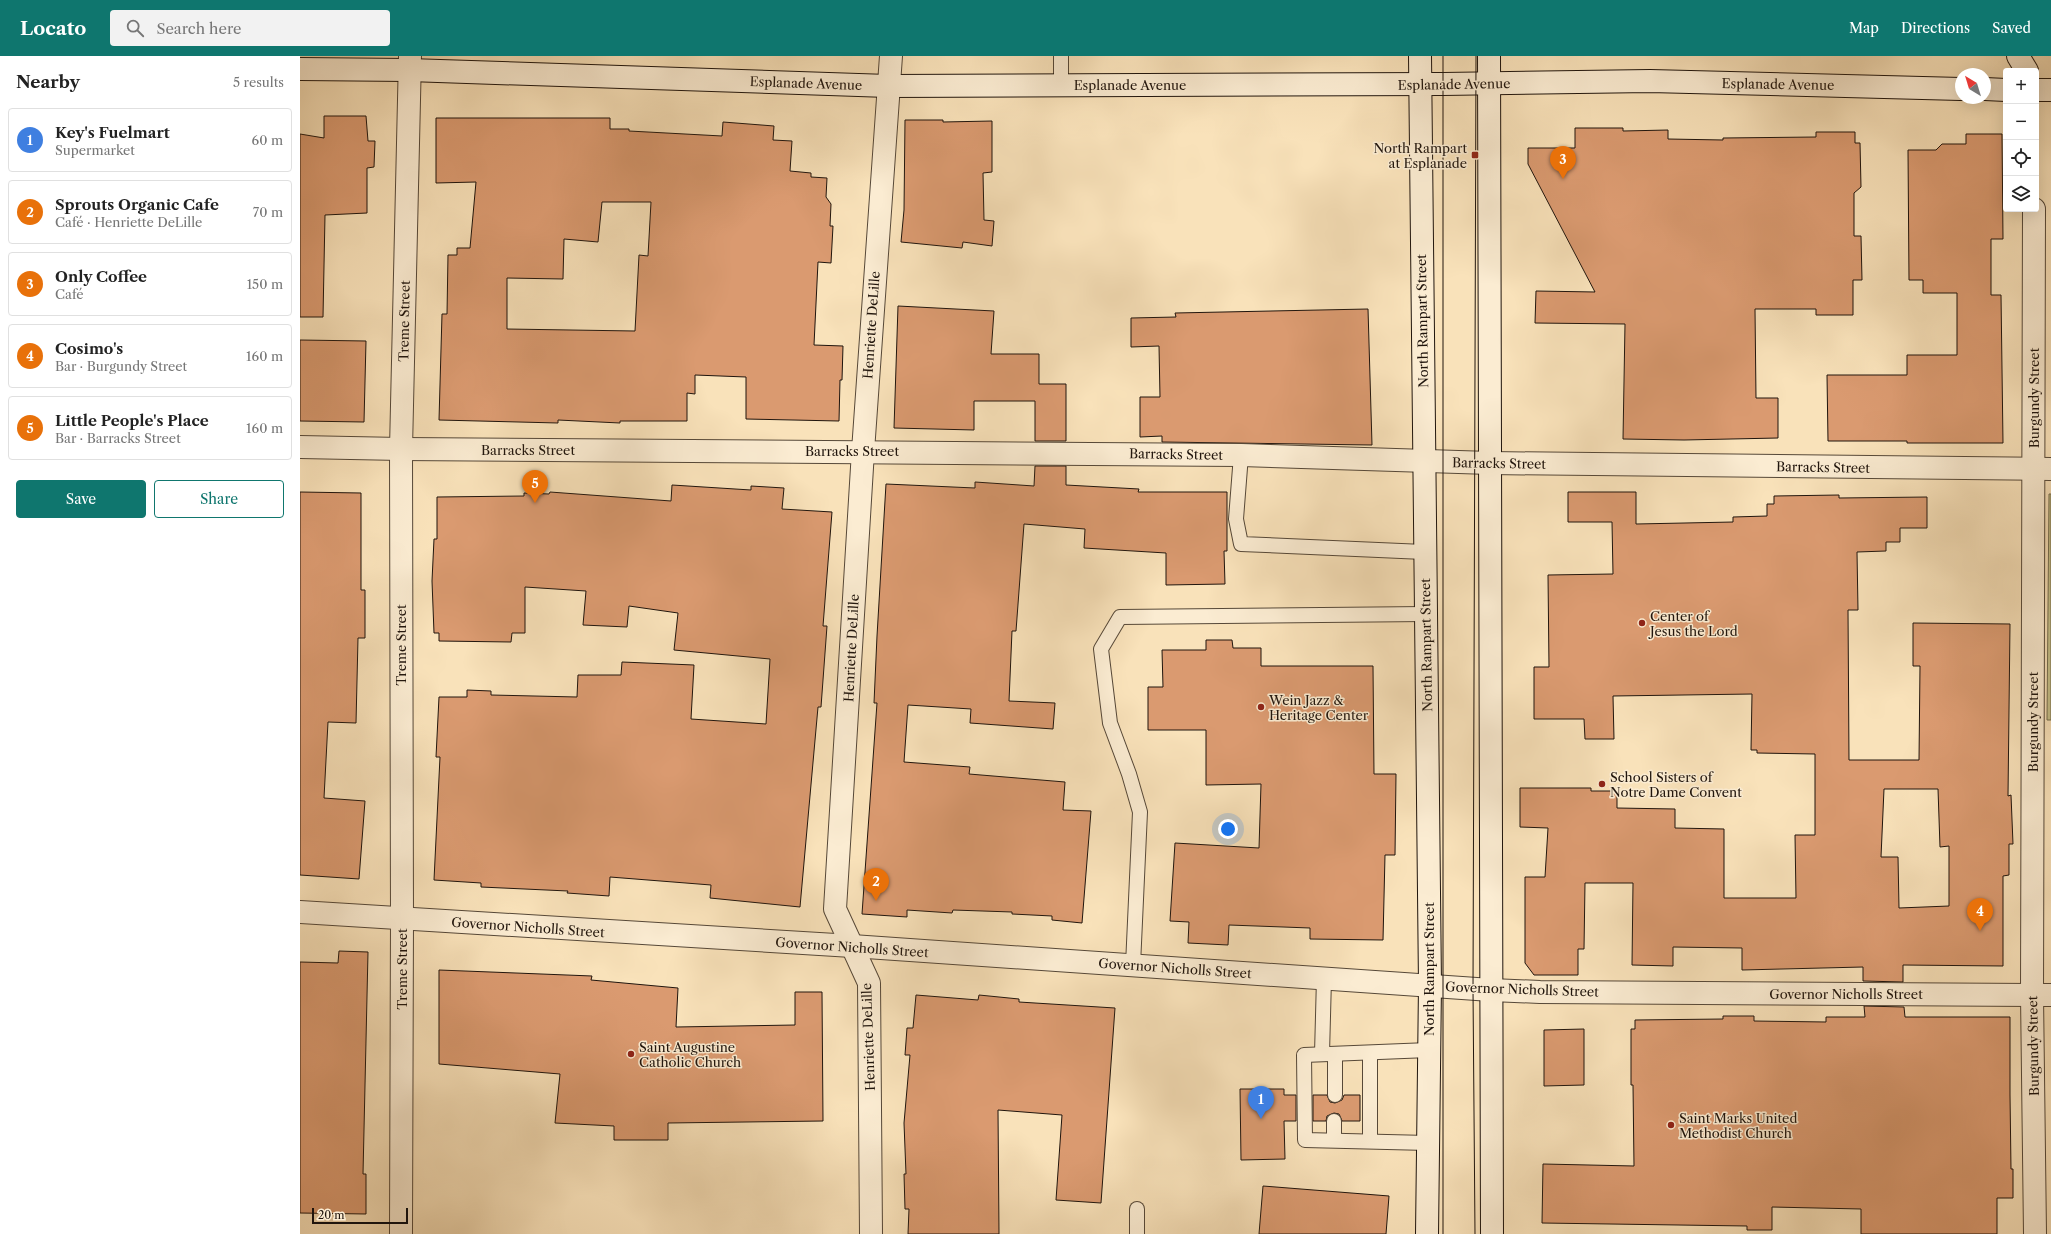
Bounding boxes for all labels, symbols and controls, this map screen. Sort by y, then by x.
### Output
search box [110,10,390,46]
text: Locato [20,17,86,40]
icon: search [124,17,146,39]
text: Search here [156,19,241,38]
text: Map [1849,19,1879,37]
text: Directions [1901,19,1970,37]
text: Saved [1992,19,2031,37]
north arrow [1955,68,1991,104]
map controls [2003,68,2039,212]
button: + [2003,68,2039,104]
text: Nearby [16,72,80,92]
street label: Esplanade Avenue [749,73,863,93]
text: 5 results [233,74,284,90]
street label: Esplanade Avenue [1398,75,1510,93]
street label: Esplanade Avenue [1722,75,1834,93]
street label: Esplanade Avenue [1074,77,1186,93]
button: − [2003,104,2039,140]
text: Key's Fuelmart [55,123,170,142]
text: 1 [27,132,33,148]
text: 60 m [252,132,283,148]
place label: North Rampart at Esplanade [1374,140,1467,171]
button: locate [2003,140,2039,176]
text: Supermarket [55,142,135,158]
pin: 3 [1550,146,1576,179]
marker: North Rampart at Esplanade [1470,150,1480,160]
button: layers [2003,176,2039,212]
text: Sprouts Organic Cafe [55,195,219,214]
text: 2 [26,204,34,220]
text: 70 m [253,204,283,220]
text: Café · Henriette DeLille [55,214,202,230]
street label: North Rampart Street [1413,254,1431,388]
text: Only Coffee [55,267,147,286]
street label: Henriette DeLille [859,271,883,379]
text: 3 [26,276,34,292]
text: 150 m [247,276,283,292]
street label: Treme Street [395,280,413,362]
text: Café [55,286,84,302]
text: Cosimo's [55,339,123,358]
street label: Burgundy Street [2026,347,2042,448]
text: 4 [26,348,34,364]
text: 160 m [246,348,283,364]
text: Bar · Burgundy Street [55,358,187,374]
text: Little People's Place [55,411,209,430]
text: 5 [26,420,34,436]
text: 160 m [246,420,283,436]
text: Bar · Barracks Street [55,430,181,446]
street label: Barracks Street [481,442,575,458]
street label: Barracks Street [805,443,899,459]
street label: Barracks Street [1129,445,1224,463]
street label: Barracks Street [1452,454,1547,472]
street label: Barracks Street [1776,458,1871,476]
pin: 5 [522,470,548,503]
button: Save [16,480,146,518]
button: Share [154,480,284,518]
street label: North Rampart Street [1417,578,1435,712]
street label: Henriette DeLille [840,594,862,702]
street label: Treme Street [393,604,409,686]
place label: Center of Jesus the Lord [1648,608,1738,639]
marker: Center of Jesus the Lord [1637,618,1647,628]
street label: Burgundy Street [2025,671,2041,772]
place label: Wein Jazz & Heritage Center [1268,692,1369,723]
marker: Wein Jazz & Heritage Center [1256,702,1266,712]
place label: School Sisters of Notre Dame Convent [1610,769,1742,800]
marker: School Sisters of Notre Dame Convent [1597,779,1607,789]
your location [1218,819,1238,839]
pin: 2 [863,868,889,901]
pin: 4 [1967,898,1993,931]
street label: North Rampart Street [1421,902,1437,1036]
street label: Governor Nicholls Street [451,914,606,940]
street label: Treme Street [394,928,410,1010]
street label: Governor Nicholls Street [775,934,930,960]
street label: Governor Nicholls Street [1098,955,1253,981]
street label: Governor Nicholls Street [1445,978,1599,1000]
street label: Henriette DeLille [858,983,878,1091]
street label: Governor Nicholls Street [1769,986,1923,1002]
street label: Burgundy Street [2024,995,2042,1096]
place label: Saint Augustine Catholic Church [639,1039,741,1070]
marker: Saint Augustine Catholic Church [626,1049,636,1059]
pin: 1 [1248,1086,1274,1119]
place label: Saint Marks United Methodist Church [1679,1110,1797,1141]
marker: Saint Marks United Methodist Church [1666,1120,1676,1130]
scale bar [312,1206,408,1225]
text: 20 m [318,1208,344,1222]

